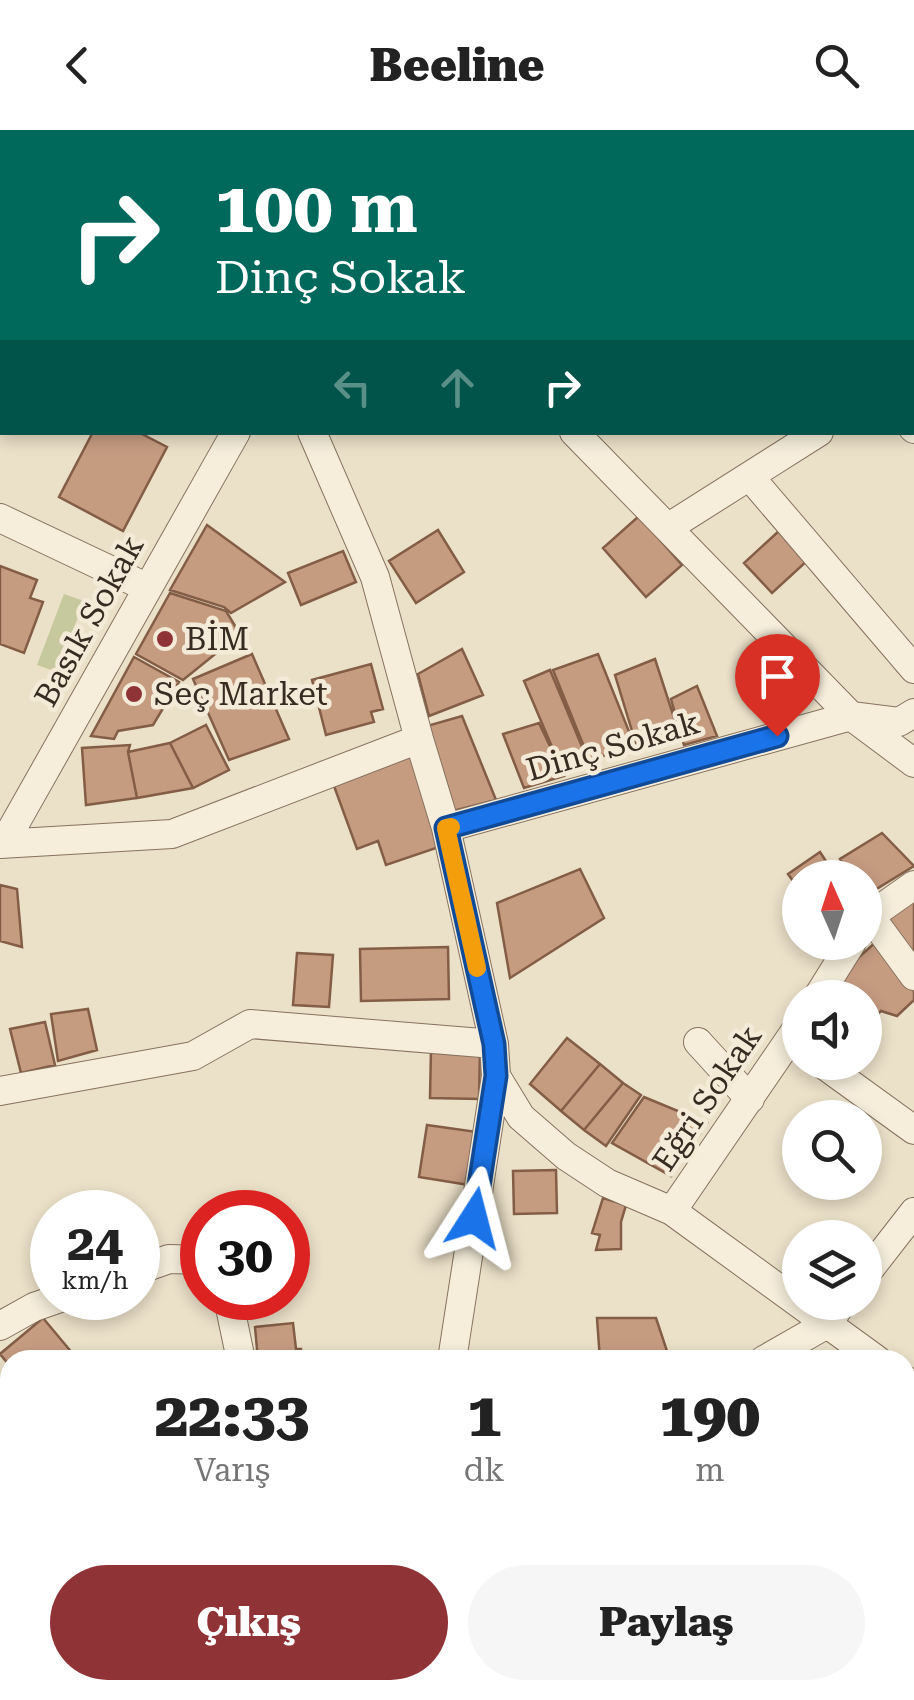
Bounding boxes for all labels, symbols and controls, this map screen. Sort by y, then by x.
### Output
icon: back [50,38,105,93]
icon: search [809,38,864,93]
text: Beeline [369,39,545,92]
text: 100 m [215,167,418,249]
icon: right [50,170,180,300]
text: Dinç Sokak [215,251,466,304]
icon: left [325,360,380,415]
icon: ahead [430,360,485,415]
icon: right [535,360,590,415]
street label: Basık Sokak [27,529,151,713]
place label: BİM [185,620,249,658]
marker: BİM [154,628,176,650]
pin [735,634,820,737]
icon: arrive [750,649,805,704]
place label: Seç Market [154,675,328,713]
marker: Seç Market [123,683,145,705]
street label: Dinç Sokak [522,703,704,789]
north arrow [782,860,882,960]
map controls [782,860,882,1320]
button: sound [782,980,882,1080]
street label: Eğri Sokak [645,1018,769,1178]
button: search [782,1100,882,1200]
position arrow [422,1166,526,1270]
speed limit sign: 30 [180,1190,310,1320]
text: 24 [67,1214,123,1272]
button: layers [782,1220,882,1320]
text: km/h [62,1266,128,1295]
text: 22:33 [155,1380,309,1451]
text: 1 [467,1380,501,1451]
text: 190 [659,1380,760,1451]
text: Varış [194,1451,270,1489]
text: dk [464,1451,505,1489]
text: m [695,1451,724,1489]
button: Çıkış [50,1565,448,1680]
button: Paylaş [468,1565,865,1680]

